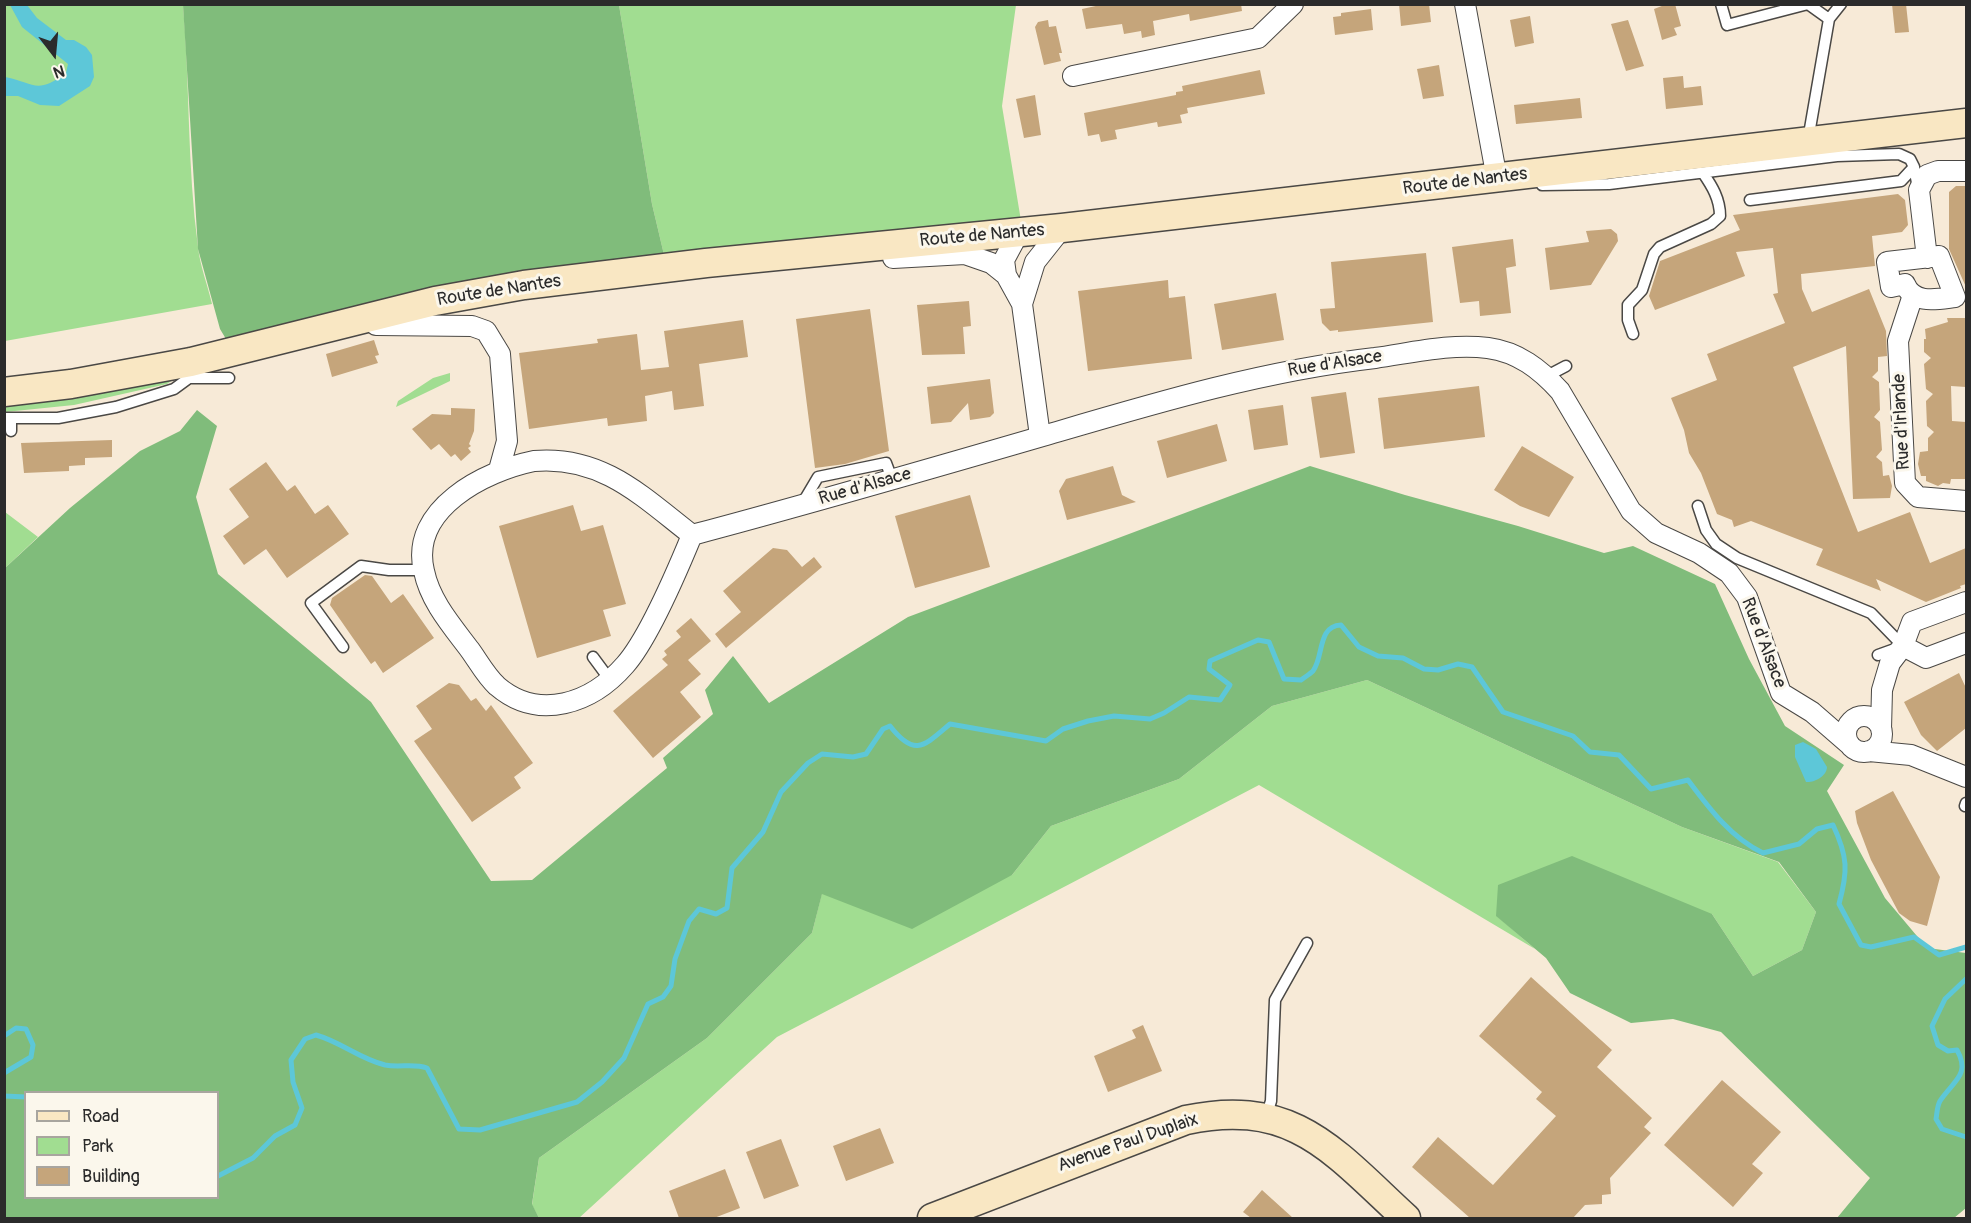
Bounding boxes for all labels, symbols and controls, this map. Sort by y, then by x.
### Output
north arrow [24,24,84,84]
text: N [51,60,67,82]
street label: Route de Nantes [1402,164,1528,200]
street label: Route de Nantes [919,220,1045,252]
street label: Route de Nantes [436,271,562,311]
street label: Rue d'Alsace [1286,346,1384,382]
street label: Rue d'Irlande [1889,373,1915,471]
street label: Rue d'Alsace [816,464,914,510]
street label: Rue d'Alsace [1736,595,1790,691]
legend [24,1091,219,1199]
text: Road [82,1105,119,1128]
street label: Avenue Paul Duplaix [1055,1109,1201,1177]
text: Park [82,1135,114,1158]
text: Building [82,1165,140,1188]

